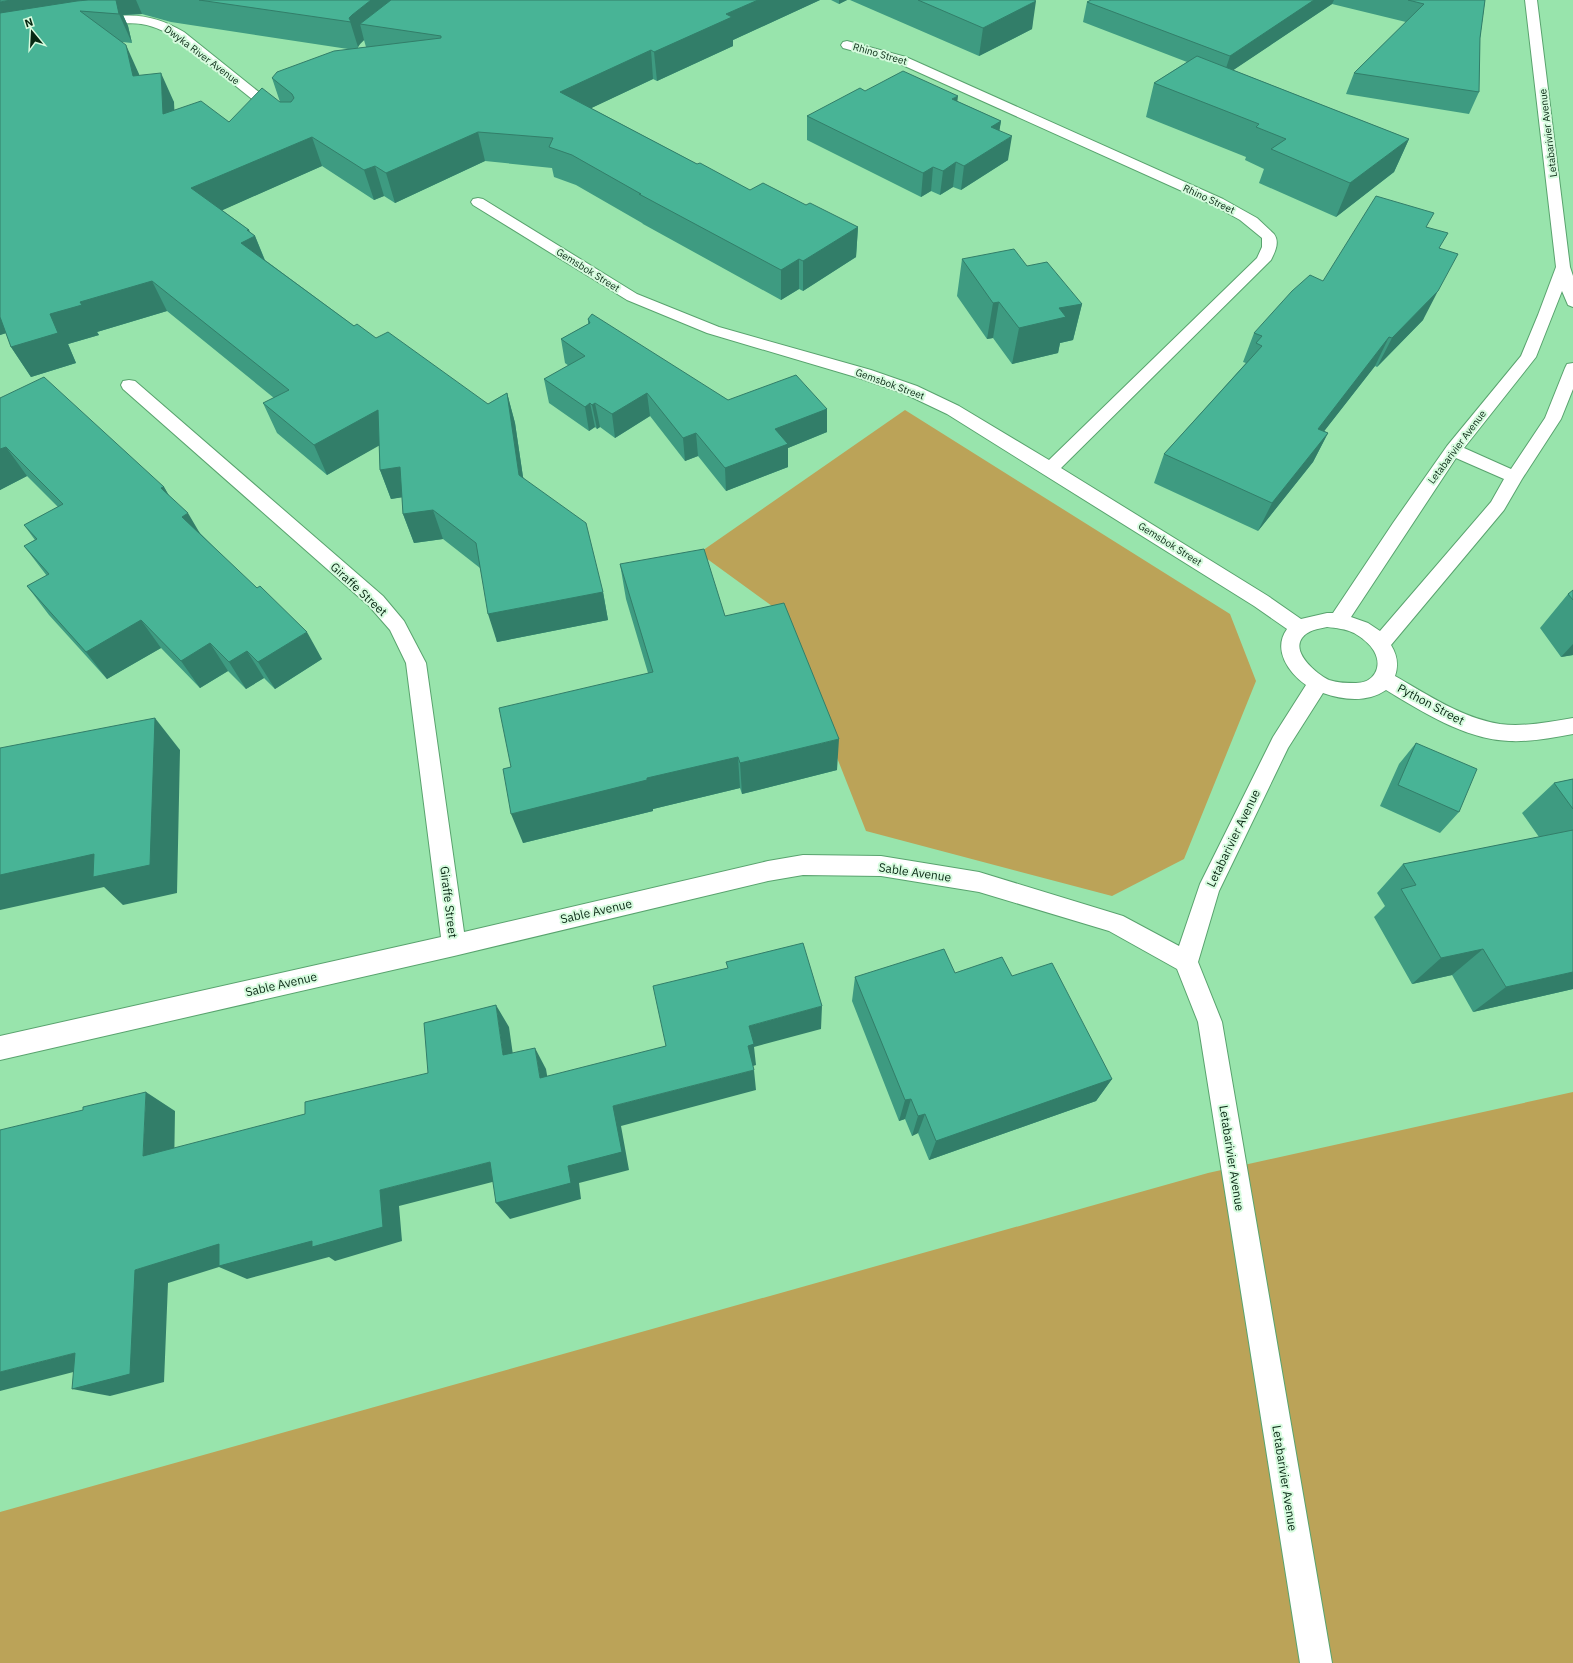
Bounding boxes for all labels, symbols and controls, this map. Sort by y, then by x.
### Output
north arrow [12,12,52,52]
text: N [23,15,35,30]
street label: Dwyka River Avenue [162,22,243,88]
street label: Rhino Street [851,40,909,68]
street label: Letabarivier Avenue [1536,88,1560,178]
street label: Rhino Street [1181,181,1237,217]
street label: Gemsbok Street [554,245,623,295]
street label: Gemsbok Street [854,365,927,403]
street label: Letabarivier Avenue [1425,407,1489,486]
street label: Gemsbok Street [1136,519,1205,569]
street label: Giraffe Street [327,559,391,619]
street label: Python Street [1395,680,1467,728]
street label: Letabarivier Avenue [1203,786,1263,889]
street label: Sable Avenue [878,859,953,885]
street label: Giraffe Street [437,865,461,939]
street label: Sable Avenue [559,895,634,927]
street label: Sable Avenue [244,968,319,1000]
street label: Letabarivier Avenue [1216,1104,1248,1212]
street label: Letabarivier Avenue [1269,1424,1301,1532]

